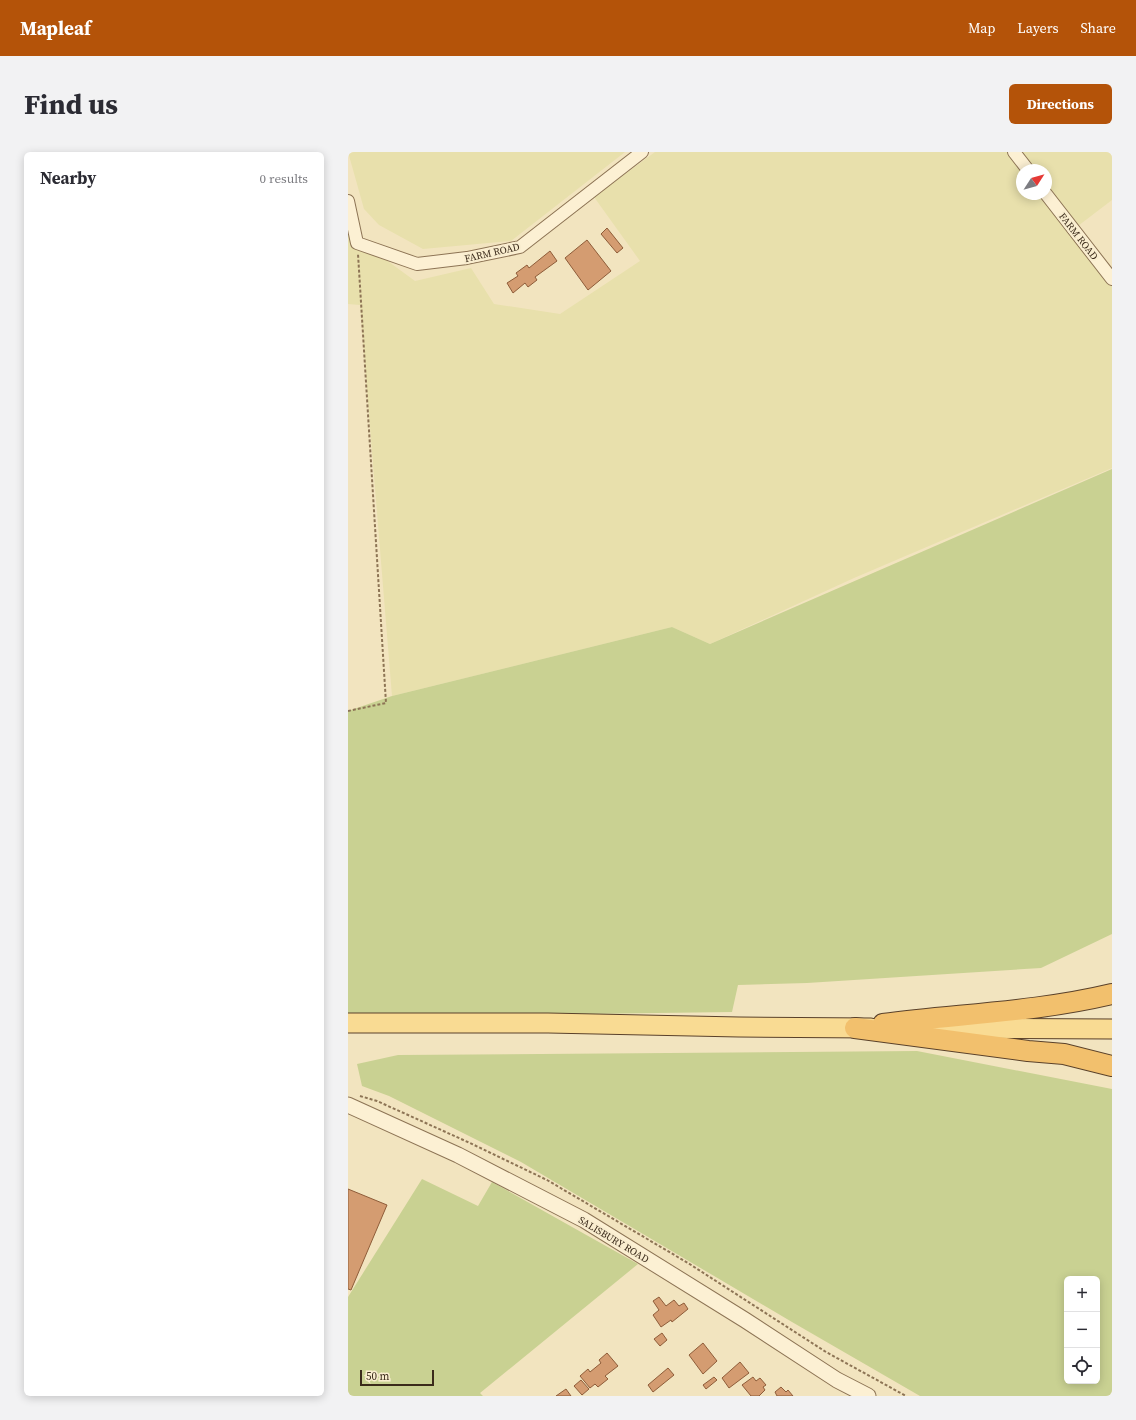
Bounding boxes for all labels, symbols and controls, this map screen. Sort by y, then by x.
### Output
text: Mapleaf [20,15,91,41]
text: Map [968,18,995,38]
text: Layers [1017,18,1059,38]
text: Share [1081,18,1116,38]
button: Directions [1009,84,1112,124]
text: Find us [24,85,118,123]
north arrow [1016,164,1052,200]
text: Nearby [40,166,96,190]
text: 0 results [260,170,308,187]
street label: FARM ROAD [1056,210,1101,262]
street label: FARM ROAD [463,240,521,265]
street label: SALISBURY ROAD [576,1213,651,1266]
map controls [1064,1276,1100,1384]
button: + [1064,1276,1100,1312]
button: − [1064,1312,1100,1348]
button: locate [1064,1348,1100,1384]
scale bar [360,1368,434,1387]
text: 50 m [366,1369,389,1384]

